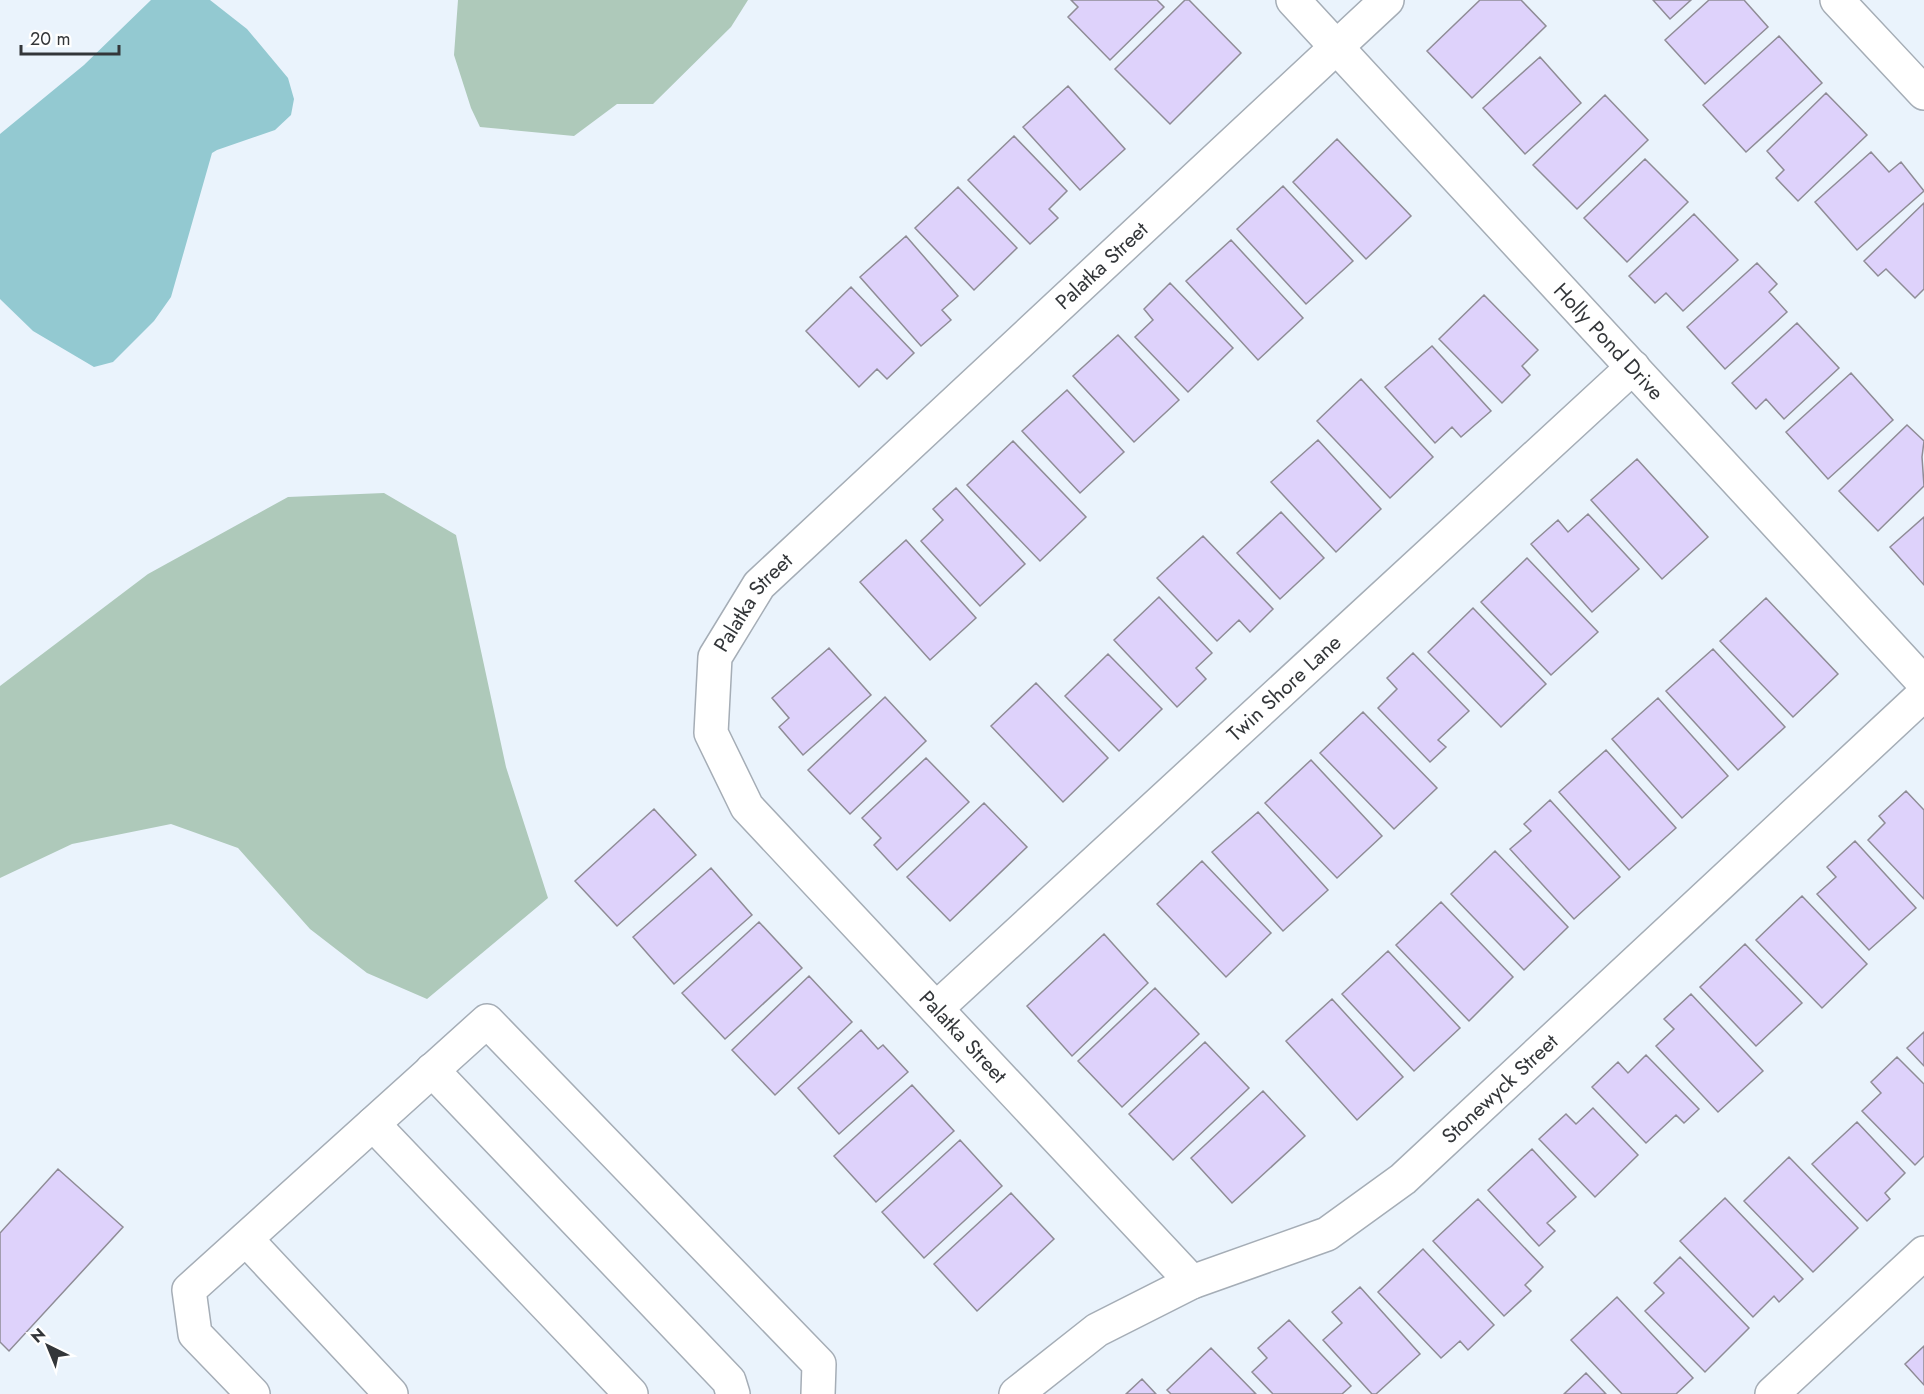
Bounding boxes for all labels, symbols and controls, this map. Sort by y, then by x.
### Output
scale bar [21,18,118,56]
text: 20 m [30,26,70,52]
street label: Palatka Street [1049,215,1155,317]
street label: Holly Pond Drive [1547,276,1671,407]
street label: Palatka Street [707,546,799,658]
street label: Twin Shore Lane [1220,628,1348,749]
street label: Palatka Street [912,984,1014,1090]
street label: Stonewyck Street [1435,1027,1565,1151]
north arrow [18,1316,78,1376]
text: N [26,1323,51,1348]

